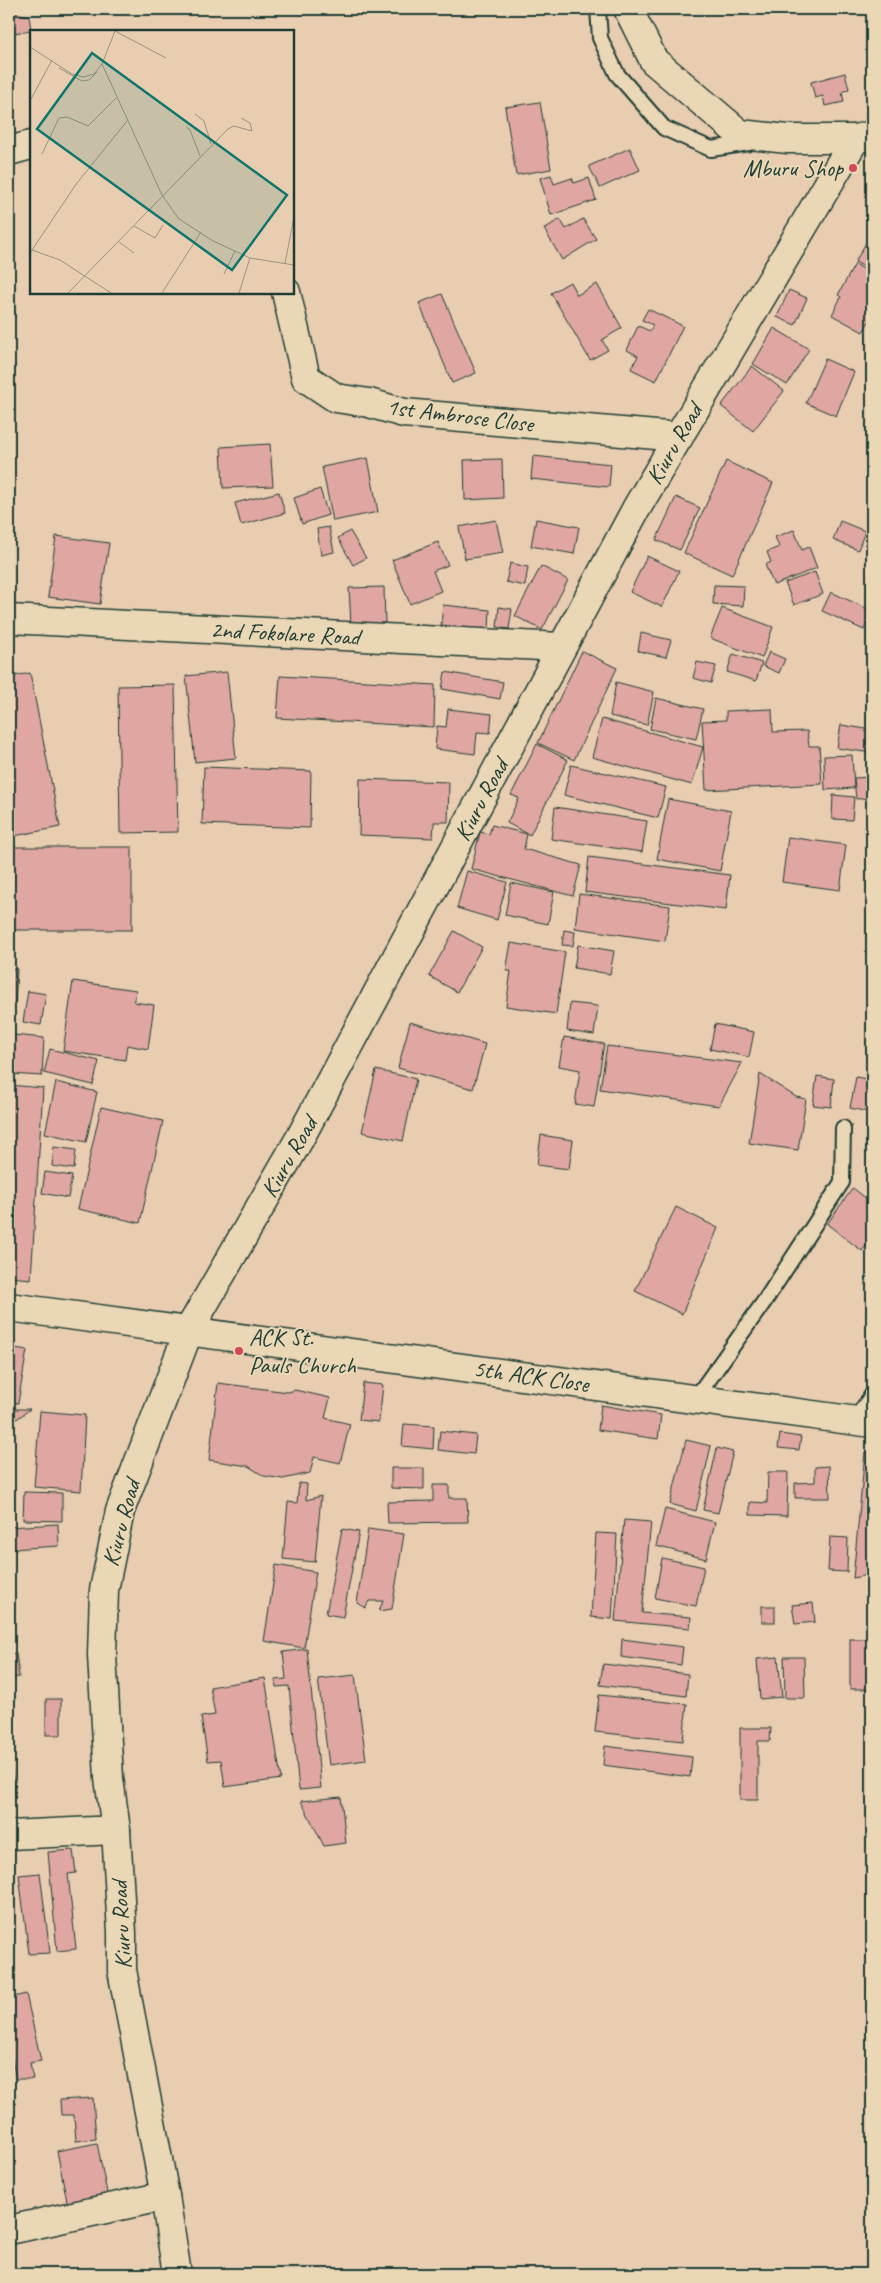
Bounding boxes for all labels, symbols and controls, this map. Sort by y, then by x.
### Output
inset map [30,30,294,294]
place label: Mburu Shop [743,153,844,183]
marker: Mburu Shop [847,162,859,174]
street label: 1st Ambrose Close [385,391,537,439]
street label: Kiuru Road [639,395,711,490]
street label: 2nd Fokolare Road [210,614,364,652]
street label: Kiuru Road [447,751,517,846]
street label: Kiuru Road [254,1108,326,1203]
place label: ACK St. Pauls Church [249,1322,357,1380]
marker: ACK St. Pauls Church [233,1345,245,1357]
street label: 5th ACK Close [471,1353,593,1399]
street label: Kiuru Road [95,1473,148,1570]
street label: Kiuru Road [104,1877,138,1970]

